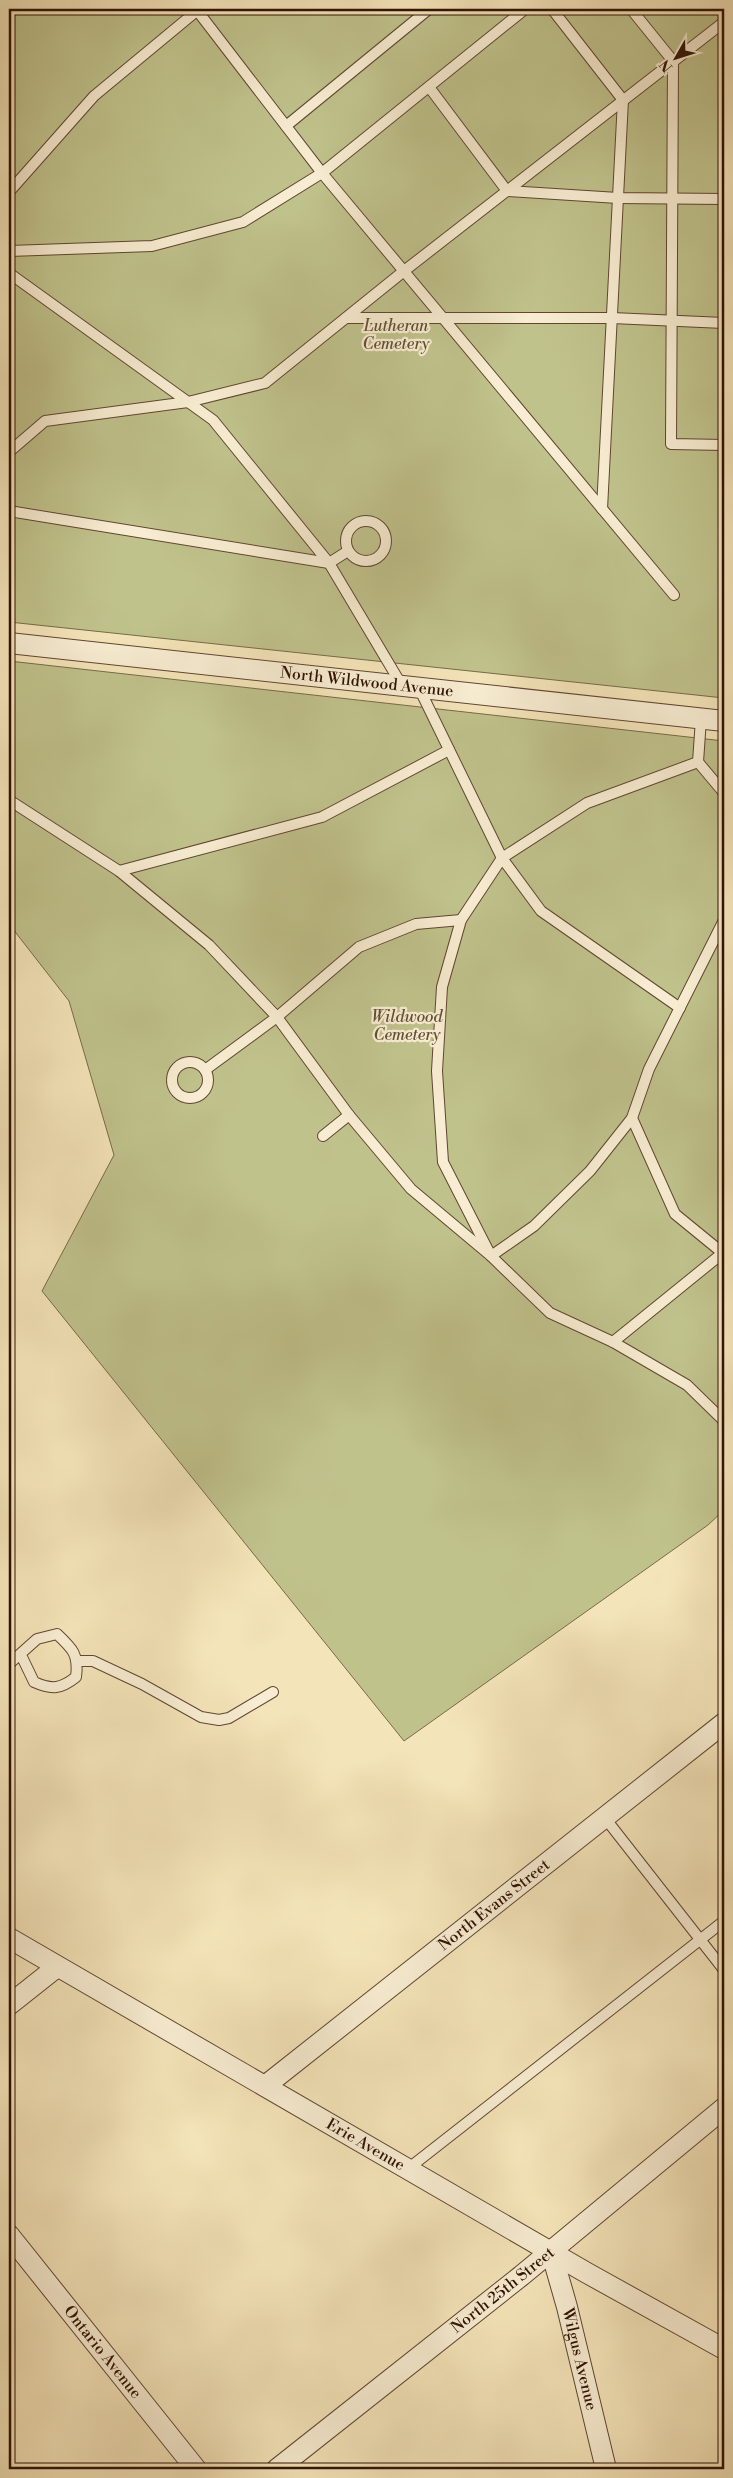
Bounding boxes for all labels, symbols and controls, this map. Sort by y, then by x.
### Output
north arrow [650,32,700,82]
text: N [656,56,677,76]
park label: Lutheran Cemetery [362,316,430,354]
street label: North Wildwood Avenue [279,663,454,701]
park label: Wildwood Cemetery [372,1007,443,1045]
street label: North Evans Street [434,1854,554,1955]
street label: Erie Avenue [322,2114,408,2175]
street label: North 25th Street [447,2242,559,2338]
street label: Ontario Avenue [59,2302,146,2403]
street label: Wilgus Avenue [557,2305,602,2412]

